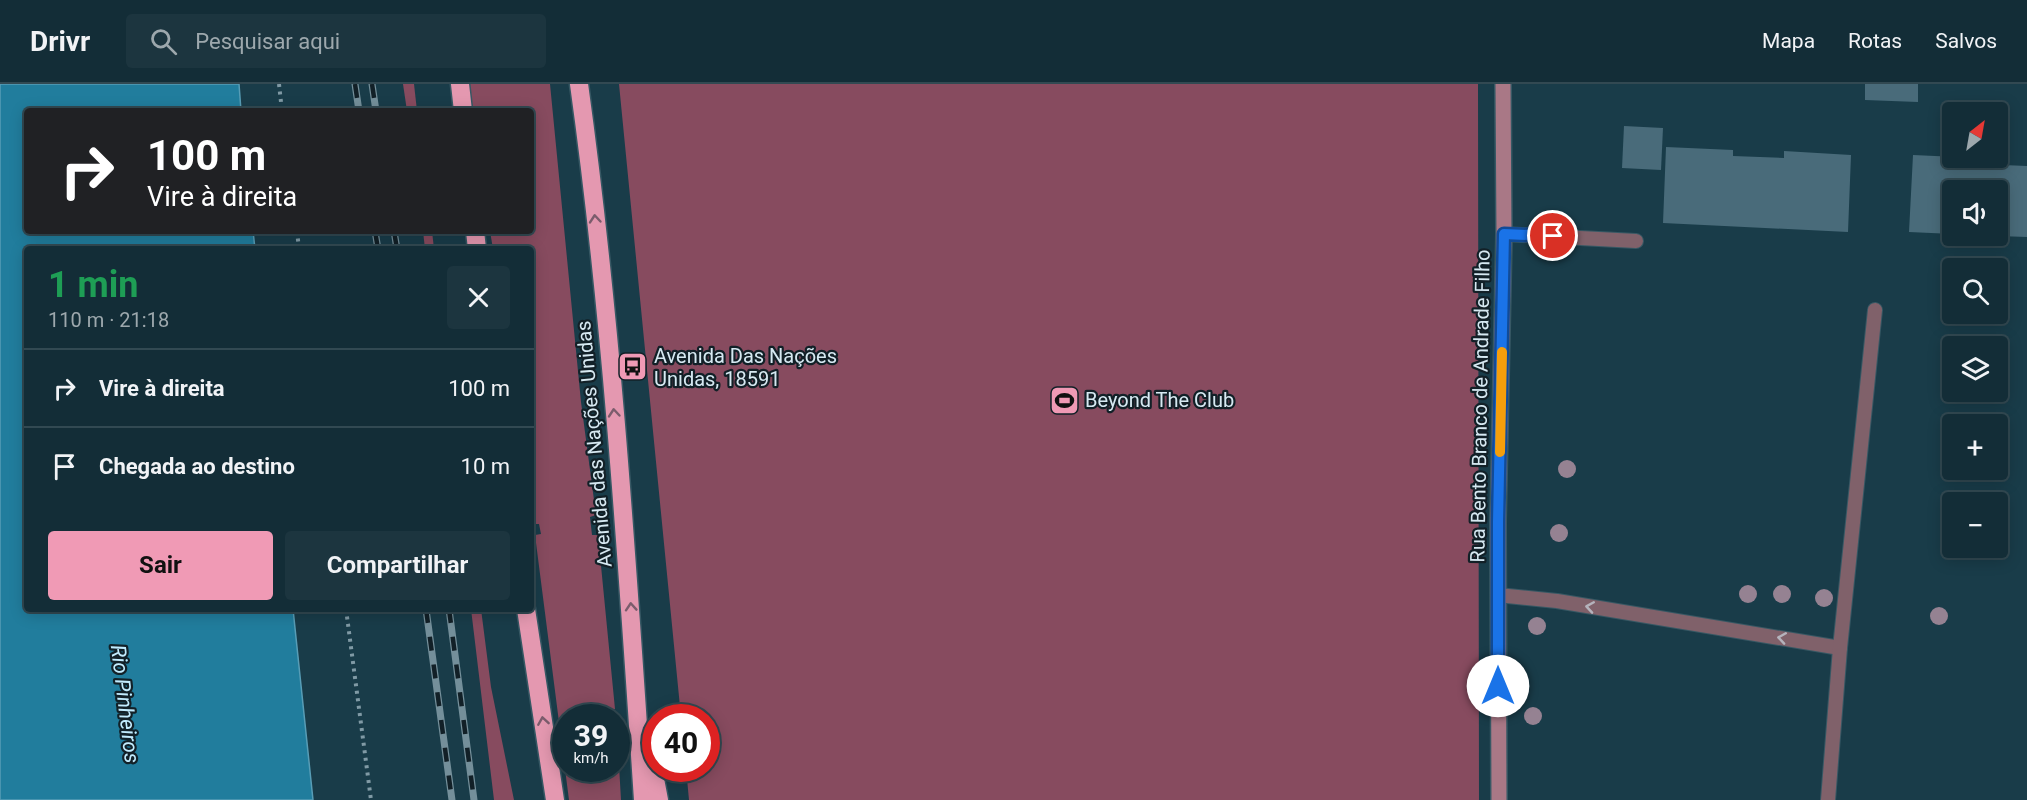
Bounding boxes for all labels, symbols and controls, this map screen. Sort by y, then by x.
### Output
search box [126,14,546,68]
text: Drivr [30,25,90,58]
icon: search [147,25,180,58]
text: Pesquisar aqui [195,29,340,54]
text: Mapa [1762,29,1815,53]
text: Rotas [1848,29,1902,53]
text: Salvos [1935,29,1997,53]
north arrow [1942,102,2008,168]
map controls [1942,102,2008,558]
text: 100 m [147,131,266,180]
icon: right [48,132,126,210]
button: sound [1942,180,2008,246]
text: Vire à direita [147,181,297,213]
pin [1527,210,1578,261]
one-way arrow [589,215,602,224]
icon: arrive [1536,219,1569,252]
street label: Rua Bento Branco de Andrade Filho [1465,249,1495,563]
button: search [1942,258,2008,324]
text: 1 min [48,264,139,306]
button: close [447,266,510,329]
text: 110 m · 21:18 [48,308,169,332]
street label: Avenida das Nações Unidas [571,320,617,568]
button: layers [1942,336,2008,402]
place label: Avenida Das Nações Unidas, 18591 [654,344,837,391]
bus stop icon: Avenida Das Nações Unidas, 18591 [617,351,649,383]
icon: right [48,372,81,405]
text: Vire à direita [99,376,225,401]
text: 100 m [448,376,510,401]
sports icon: Beyond The Club [1048,384,1080,416]
place label: Beyond The Club [1085,388,1234,412]
one-way arrow [608,409,621,418]
button: + [1942,414,2008,480]
icon: arrive [48,450,81,483]
text: Chegada ao destino [99,454,295,479]
text: 10 m [461,454,510,479]
button: − [1942,492,2008,558]
button: Sair [48,531,273,600]
button: Compartilhar [285,531,510,600]
one-way arrow [1585,601,1595,613]
one-way arrow [625,603,638,612]
one-way arrow [1778,633,1787,645]
water label: Rio Pinheiros [106,643,144,765]
position arrow [1466,654,1530,718]
speed limit sign: 40 [642,704,720,782]
one-way arrow [537,717,549,726]
text: 39 [574,718,608,753]
text: km/h [573,749,609,767]

